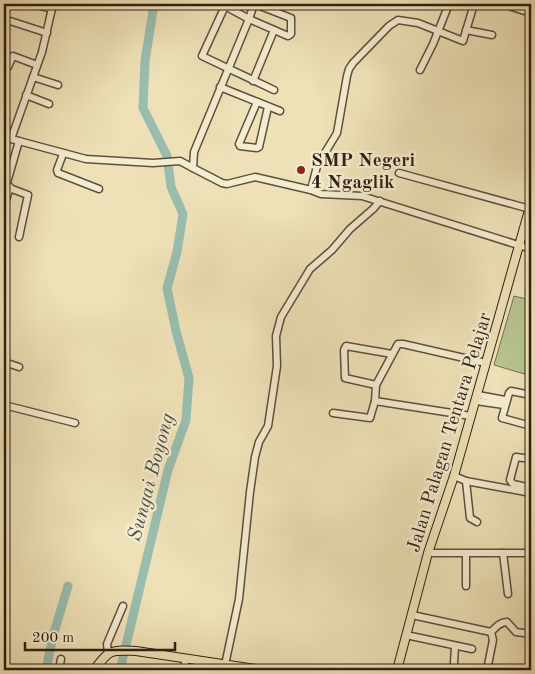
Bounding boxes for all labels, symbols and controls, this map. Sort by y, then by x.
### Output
place label: SMP Negeri 4 Ngaglik [311,152,416,193]
marker: SMP Negeri 4 Ngaglik [295,164,307,176]
street label: Jalan Palagan Tentara Pelajar [405,311,496,555]
water label: Sungai Boyong [125,411,179,544]
scale bar [25,619,175,651]
text: 200 m [32,631,74,646]

